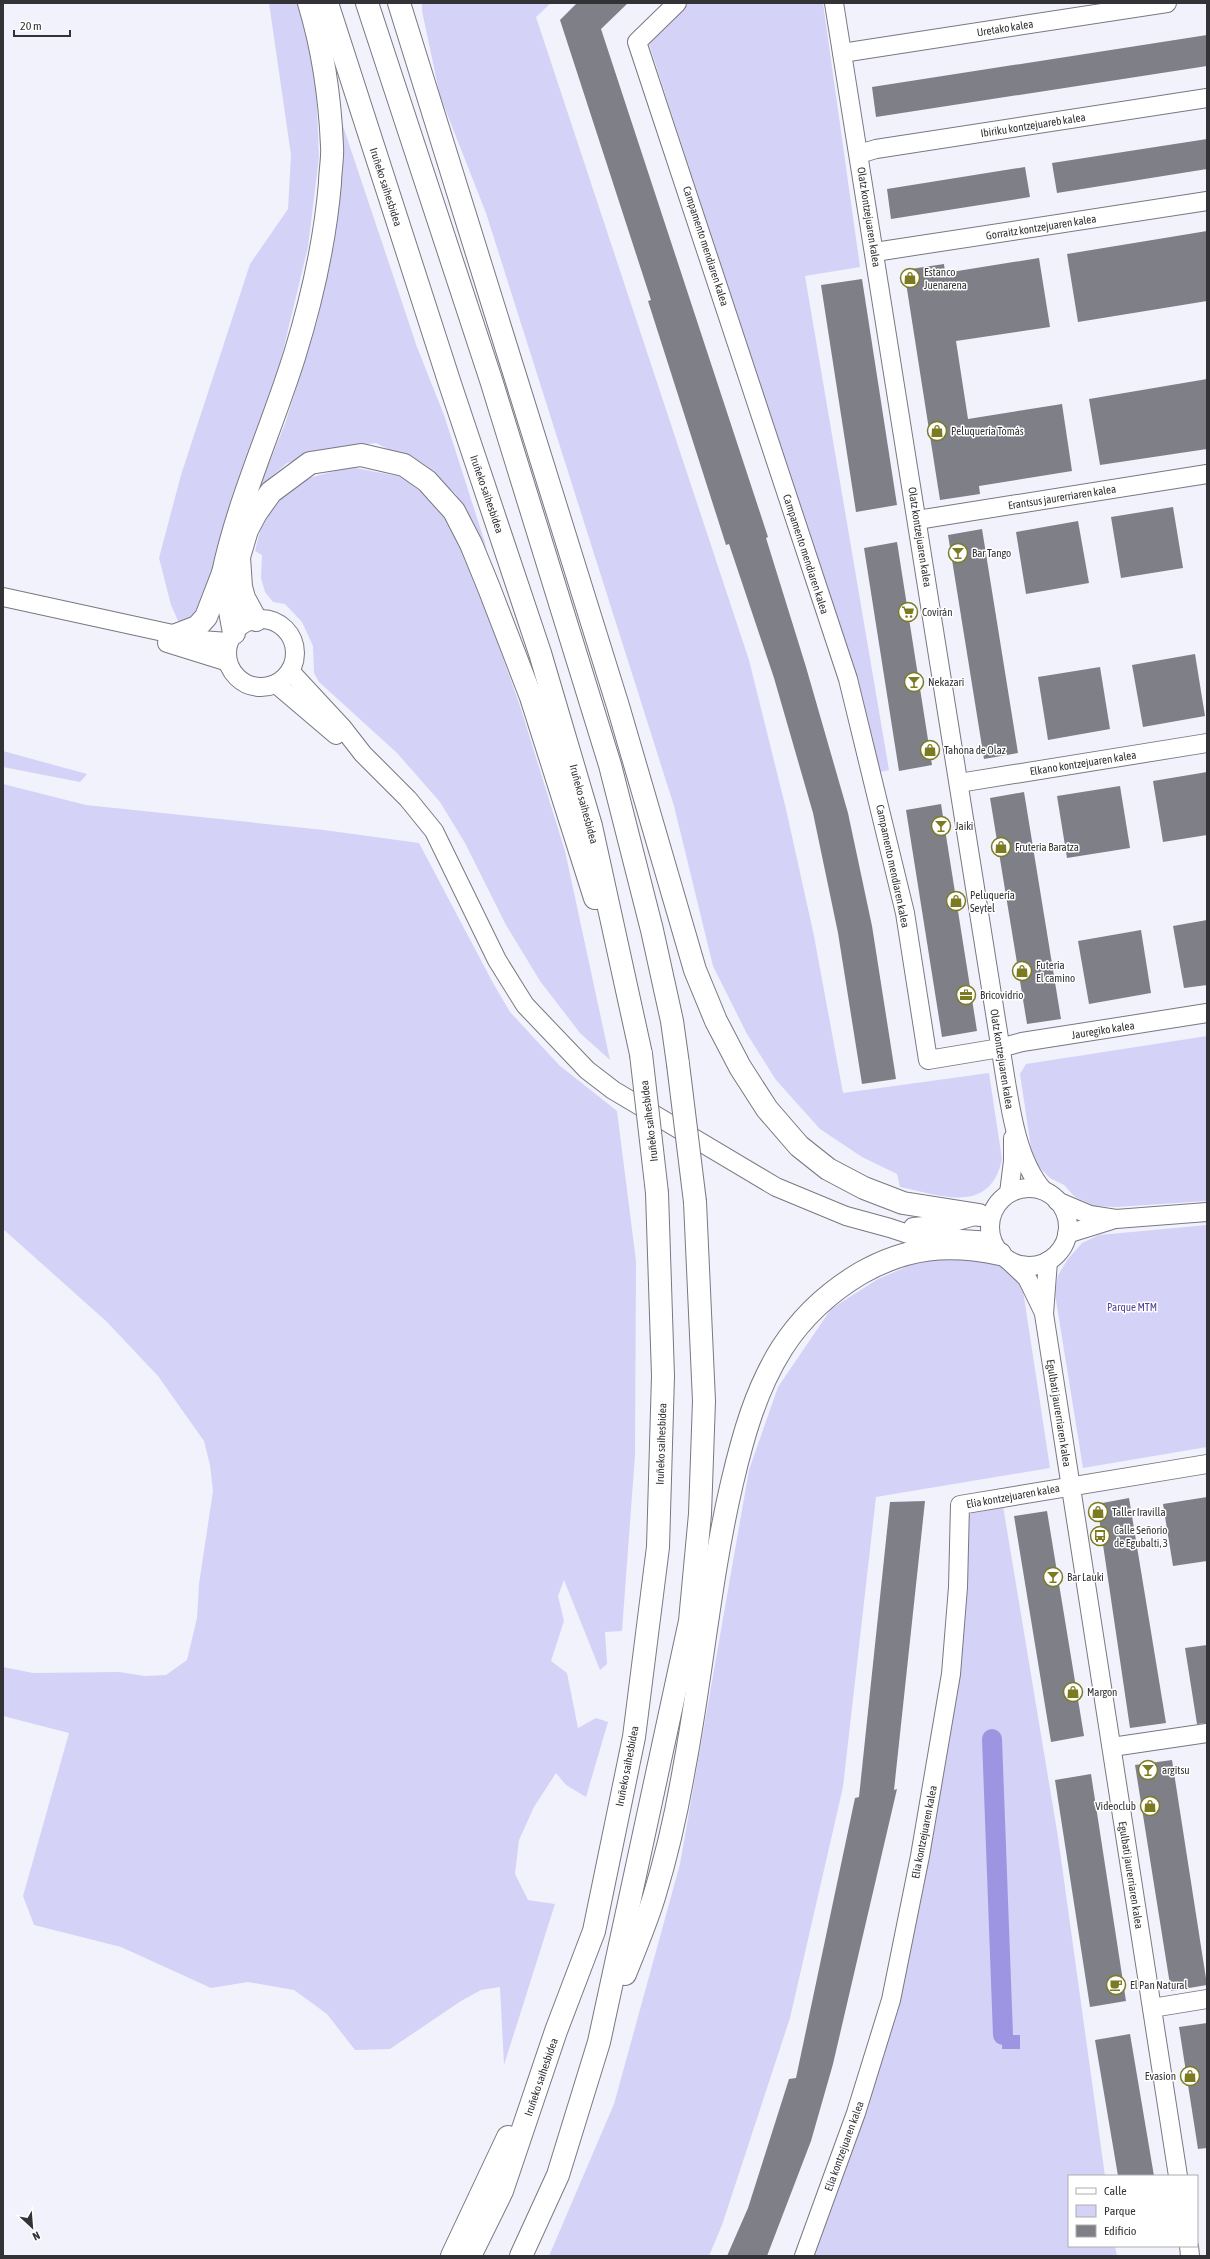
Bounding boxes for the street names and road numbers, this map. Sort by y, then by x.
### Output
street label: Uretako kalea [976,18,1034,38]
street label: Ibiriku kontzejuareb kalea [980,111,1086,139]
street label: Iruñeko saihesbidea [368,146,404,228]
street label: Olatz kontzejuaren kalea [855,166,883,268]
street label: Campamento mendiaren kalea [681,185,731,307]
street label: Gorraitz kontzejuaren kalea [985,212,1097,242]
street label: Iruñeko saihesbidea [468,453,506,535]
street label: Erantsus jaurerriaren kalea [1007,483,1117,511]
street label: Olatz kontzejuaren kalea [906,486,934,588]
street label: Campamento mendiaren kalea [781,493,831,615]
street label: Elkano kontzejuaren kalea [1029,749,1137,777]
street label: Iruñeko saihesbidea [568,763,600,845]
street label: Campamento mendiaren kalea [874,803,912,929]
street label: Olatz kontzejuaren kalea [988,1008,1016,1110]
street label: Jauregiko kalea [1071,1019,1135,1041]
street label: Iruñeko saihesbidea [638,1080,660,1162]
street label: Egulbati jaurerriaren kalea [1045,1358,1073,1468]
street label: Iruñeko saihesbidea [654,1403,668,1485]
street label: Elia kontzejuaren kalea [965,1482,1061,1510]
street label: Iruñeko saihesbidea [613,1725,641,1807]
street label: Elia kontzejuaren kalea [909,1784,939,1880]
street label: Egulbati jaurerriaren kalea [1117,1820,1145,1930]
street label: Iruñeko saihesbidea [522,2036,560,2118]
street label: Elia kontzejuaren kalea [822,2099,866,2193]

